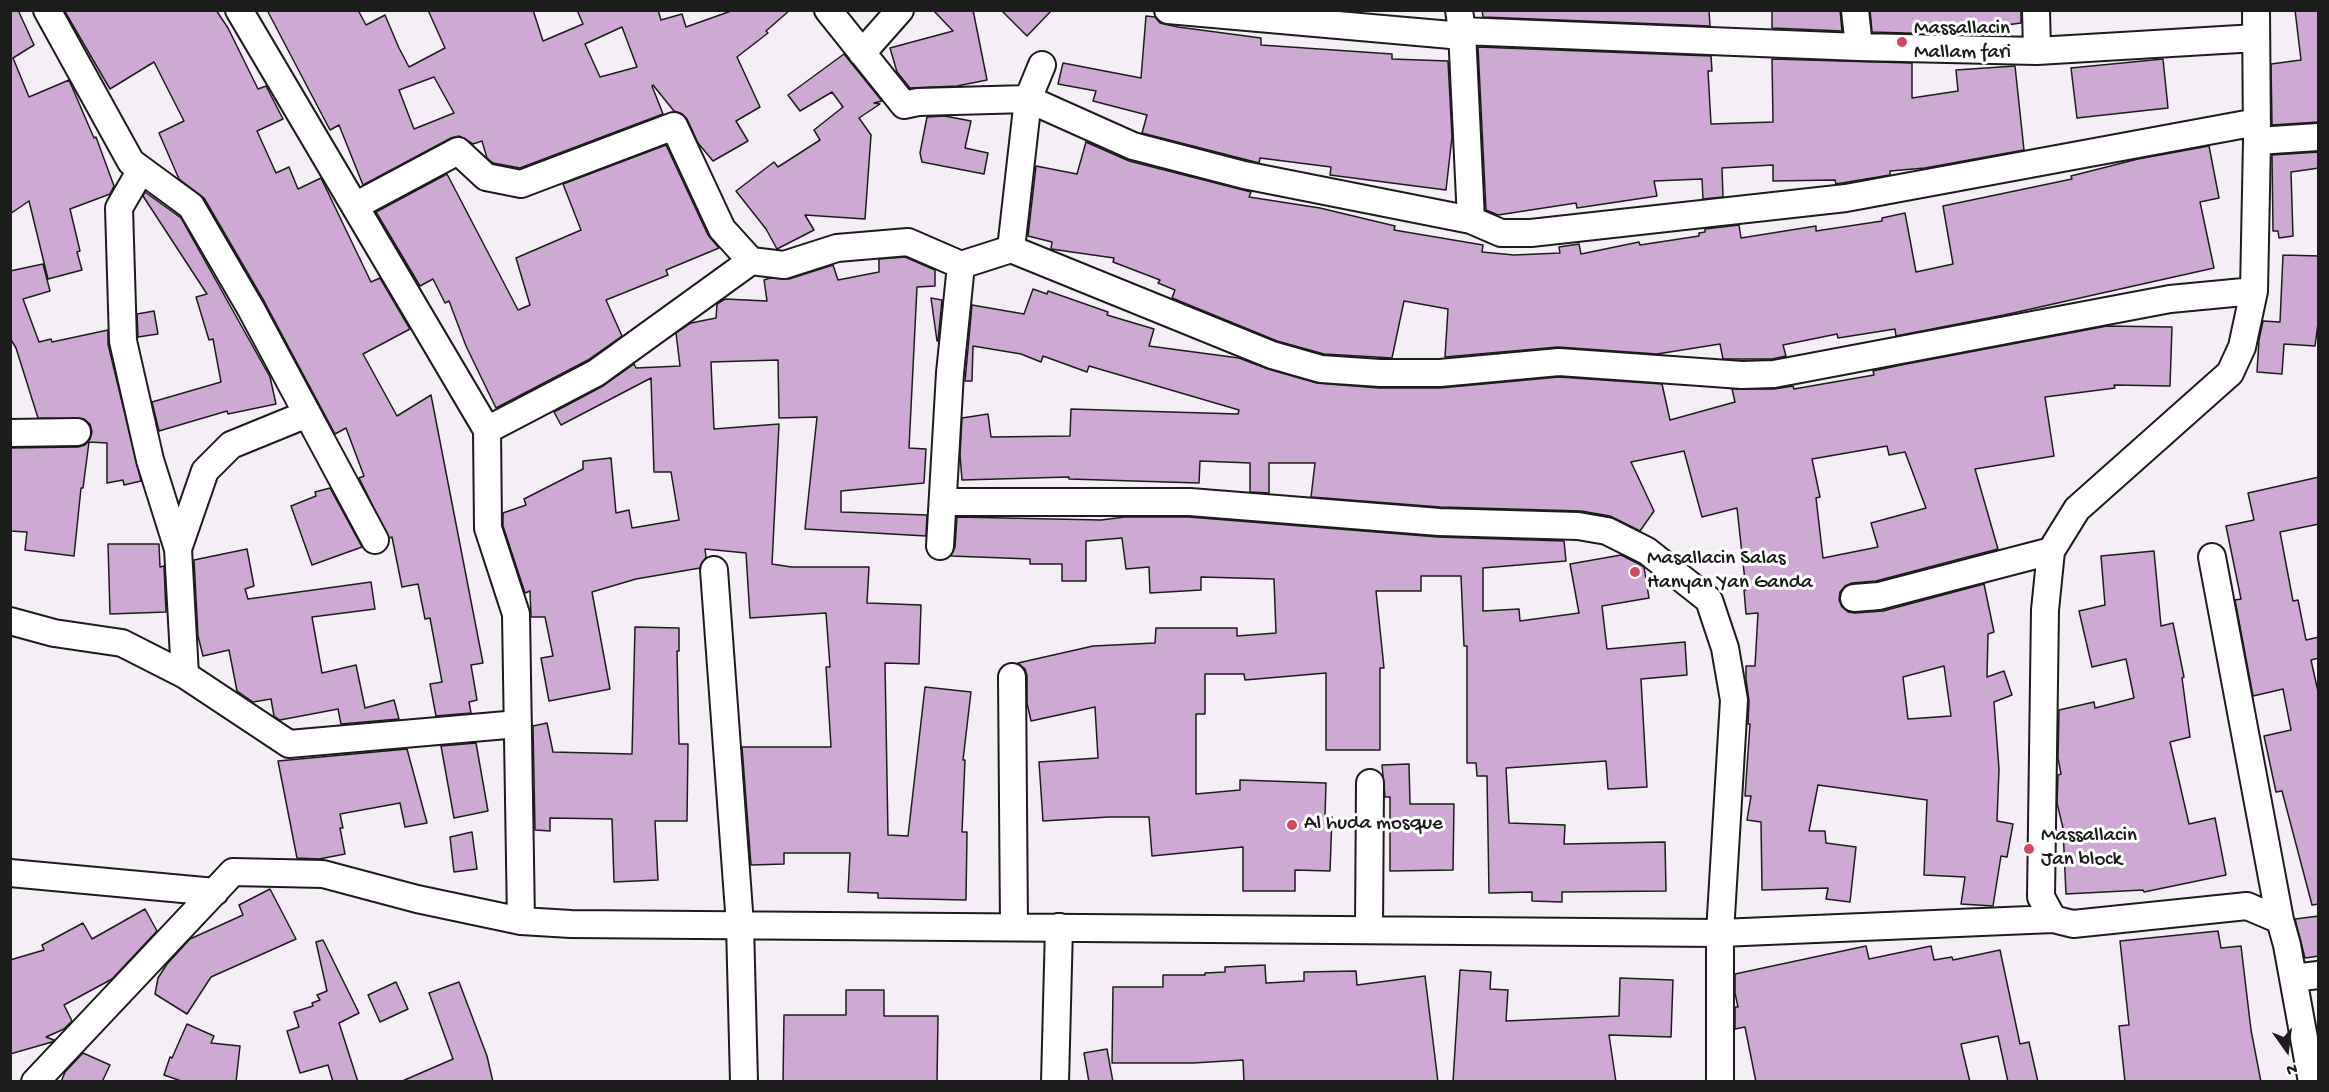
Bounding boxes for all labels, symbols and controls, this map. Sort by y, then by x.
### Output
place label: Massallacin Mallam fari [1914,17,2011,67]
marker: Massallacin Mallam fari [1895,35,1909,49]
place label: Masallacin Salas Hanyan Yan Ganda [1647,547,1813,597]
marker: Masallacin Salas Hanyan Yan Ganda [1628,565,1642,579]
place label: Al huda mosque [1304,812,1443,838]
marker: Al huda mosque [1285,818,1299,832]
place label: Massallacin Jan block [2041,824,2137,874]
marker: Massallacin Jan block [2022,842,2036,856]
north arrow [2257,1020,2317,1080]
text: N [2284,1057,2299,1078]

